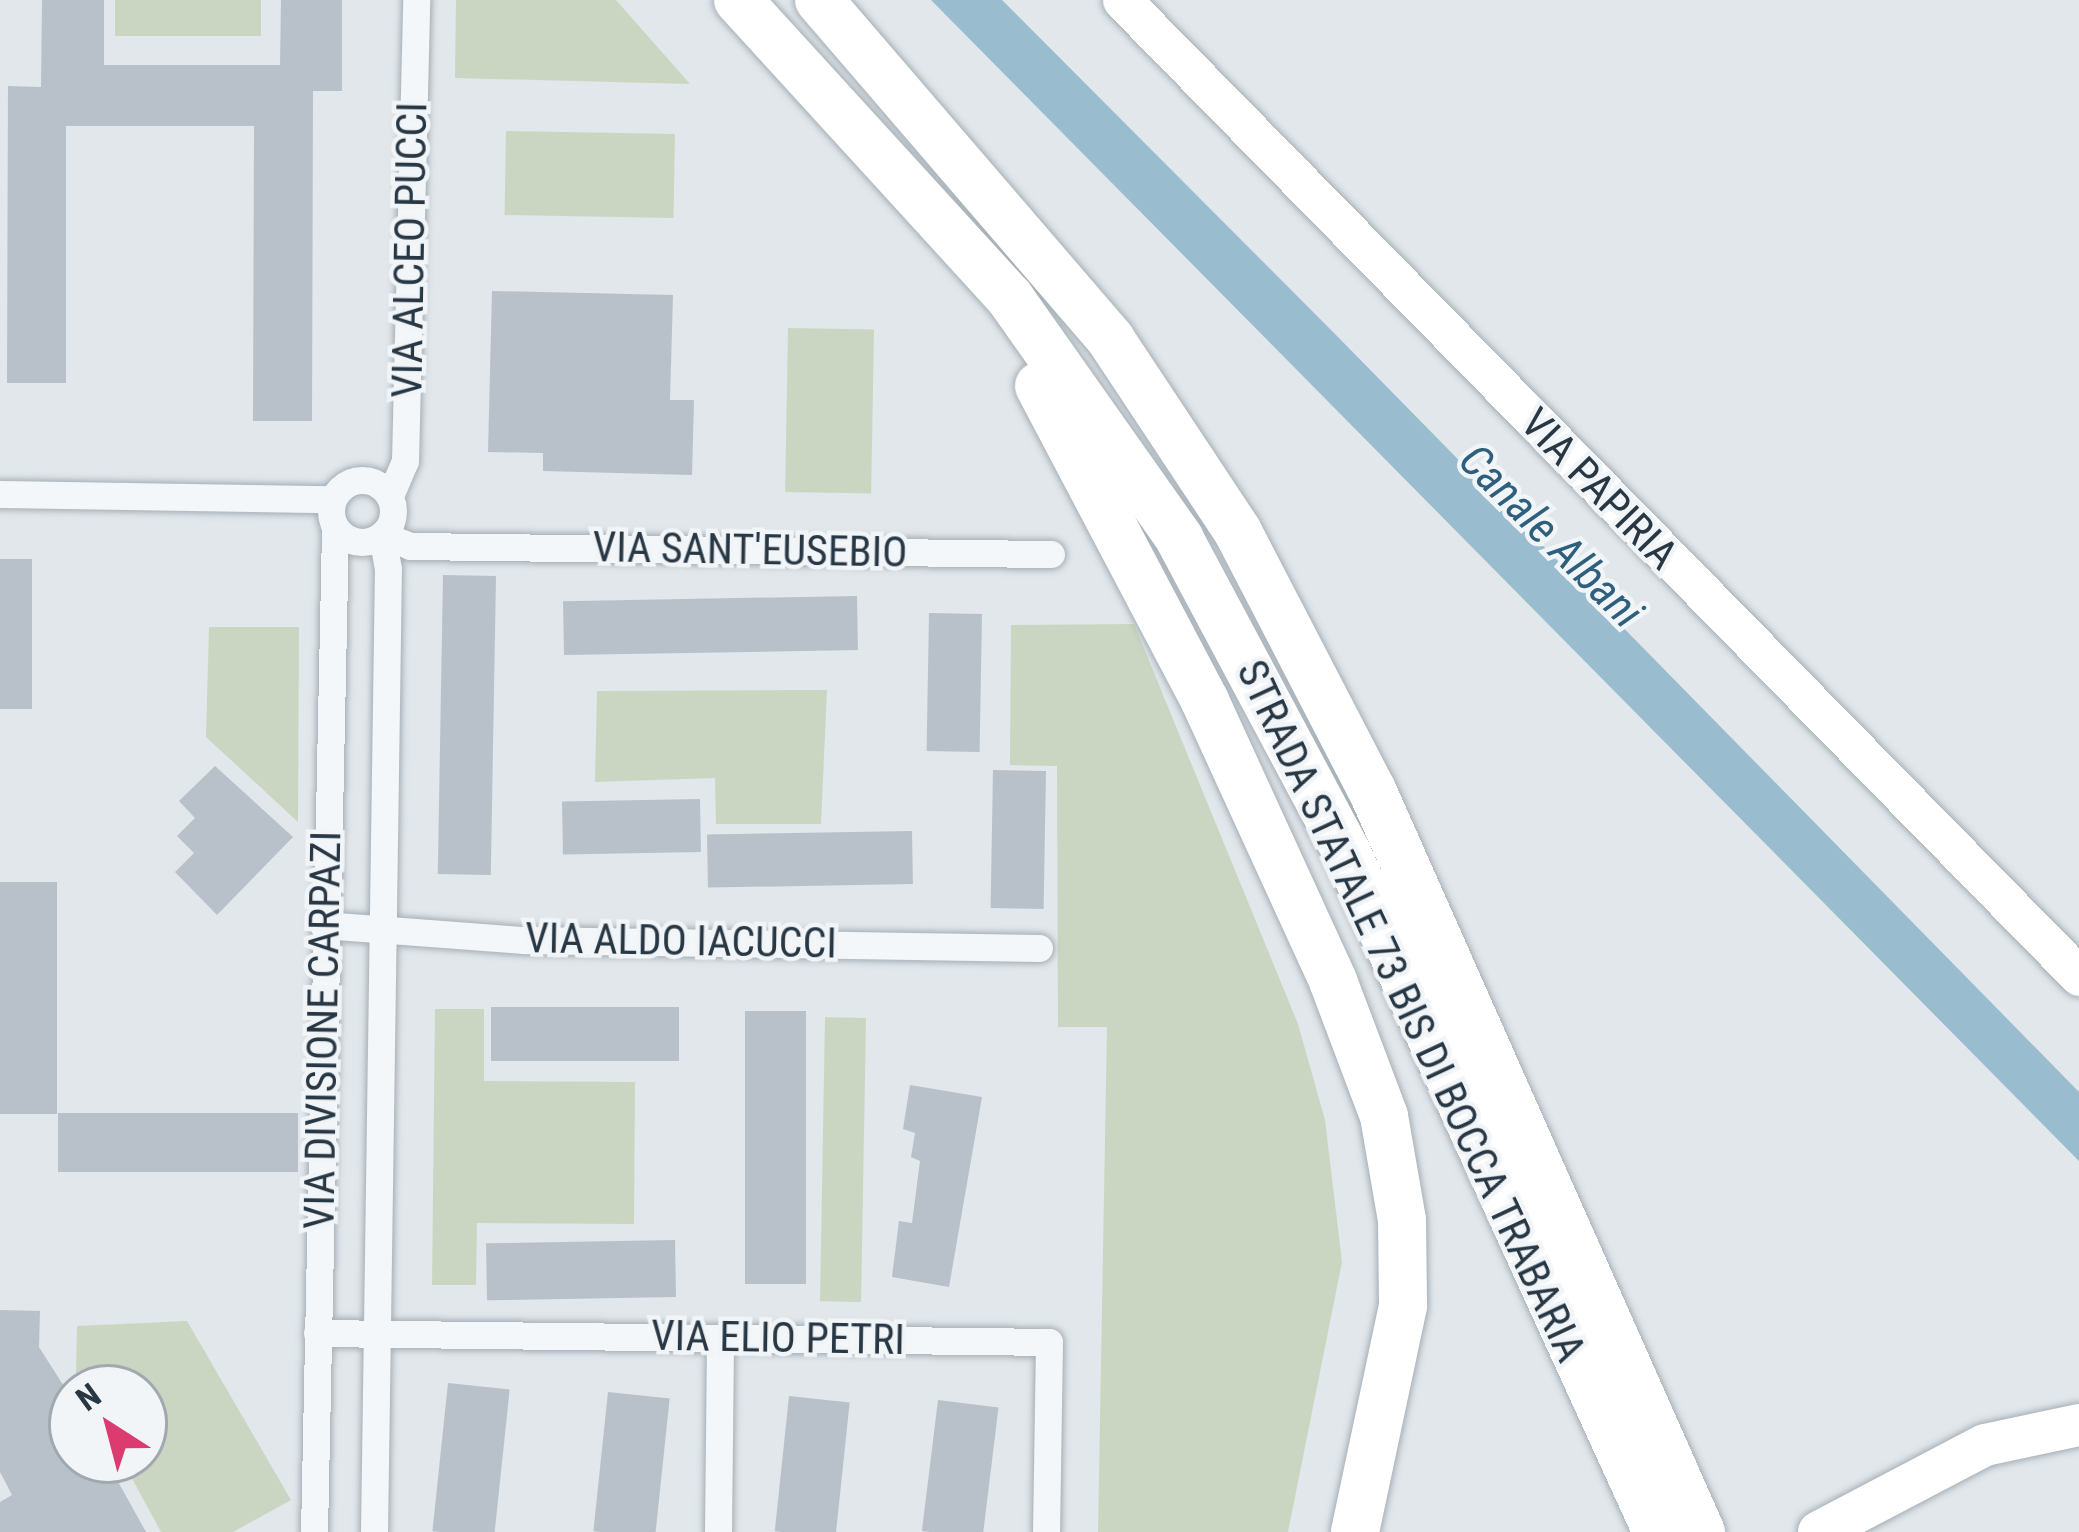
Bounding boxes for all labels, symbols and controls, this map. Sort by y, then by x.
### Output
street label: VIA ALCEO PUCCI [382,102,438,398]
street label: VIA PAPIRIA [1510,398,1688,580]
water label: Canale Albani [1448,433,1654,639]
street label: VIA SANT'EUSEBIO [592,522,908,578]
street label: STRADA STATALE 73 BIS DI BOCCA TRABARIA [1226,652,1596,1370]
street label: VIA DIVISIONE CARPAZI [294,830,352,1230]
street label: VIA ALDO IACUCCI [525,913,837,969]
street label: VIA ELIO PETRI [651,1311,905,1365]
north arrow [48,1364,168,1484]
text: N [69,1375,108,1419]

